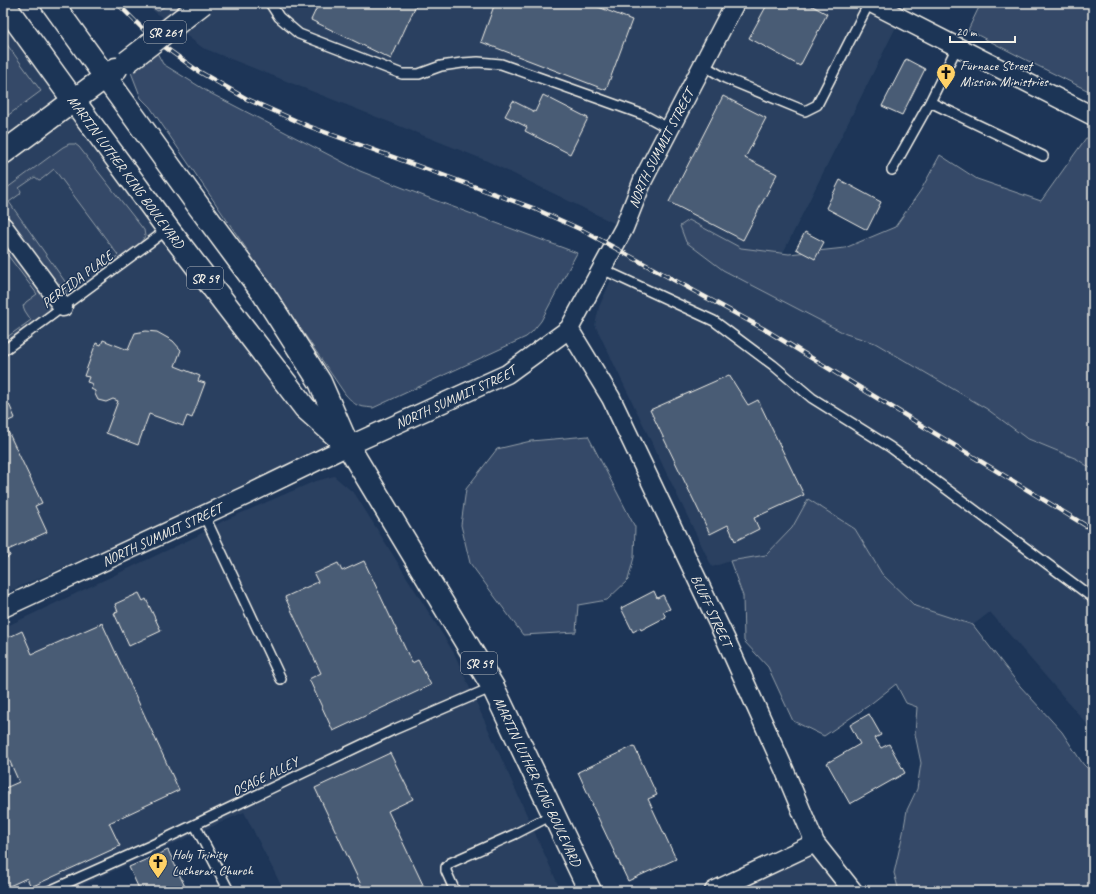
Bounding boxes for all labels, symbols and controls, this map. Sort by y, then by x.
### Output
scale bar [950,18,1015,44]
road number: SR 261 [144,21,186,43]
text: 20 m [956,24,978,40]
place label: Furnace Street Mission Ministries [960,57,1049,90]
church icon: Furnace Street Mission Ministries [935,62,957,90]
street label: NORTH SUMMIT STREET [625,83,699,210]
street label: MARTIN LUTHER KING BOULEVARD [64,92,189,253]
street label: PERFIDA PLACE [38,246,118,312]
road number: SR 59 [187,267,223,289]
street label: NORTH SUMMIT STREET [393,360,522,433]
street label: NORTH SUMMIT STREET [99,498,228,570]
street label: BLUFF STREET [687,572,737,652]
road number: SR 59 [461,652,497,674]
street label: MARTIN LUTHER KING BOULEVARD [490,694,586,871]
street label: OSAGE ALLEY [229,752,303,800]
place label: Holy Trinity Lutheran Church [172,846,254,879]
church icon: Holy Trinity Lutheran Church [147,851,169,879]

